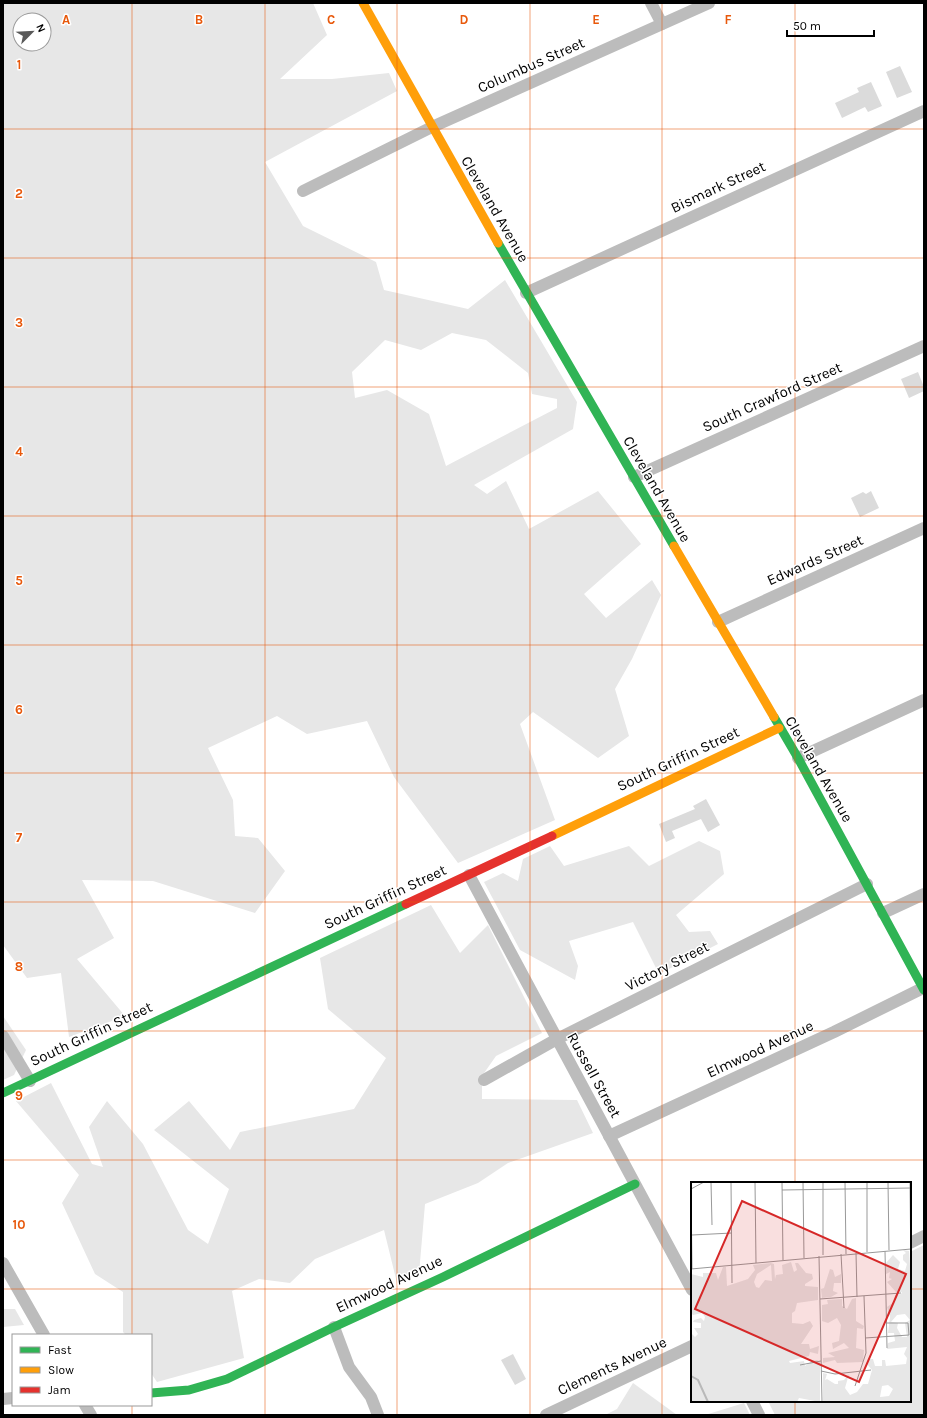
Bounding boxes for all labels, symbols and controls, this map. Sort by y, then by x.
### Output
north arrow [12,12,52,52]
text: A [62,12,70,27]
text: B [195,12,203,27]
text: C [327,12,335,27]
text: D [460,12,469,27]
text: E [592,12,600,27]
text: F [724,12,732,27]
scale bar [787,12,874,38]
text: 50 m [793,19,821,33]
text: N [33,22,48,34]
street label: Columbus Street [475,33,588,97]
text: 1 [17,57,21,72]
street label: Cleveland Avenue [457,153,533,265]
street label: Bismark Street [668,157,769,217]
text: 2 [15,186,23,201]
text: 3 [15,315,23,330]
street label: South Crawford Street [699,358,845,436]
street label: Cleveland Avenue [619,433,695,545]
text: 4 [15,444,23,459]
street label: Edwards Street [764,531,866,589]
text: 5 [15,573,23,588]
text: 6 [15,702,23,717]
street label: Cleveland Avenue [781,713,857,825]
street label: South Griffin Street [614,723,742,795]
text: 7 [16,830,23,845]
street label: South Griffin Street [321,861,449,933]
street label: Victory Street [622,937,712,995]
text: 8 [15,959,23,974]
street label: South Griffin Street [27,998,155,1070]
street label: Elmwood Avenue [704,1016,816,1082]
street label: Russell Street [563,1029,625,1121]
text: 9 [15,1088,23,1103]
inset map [691,1182,911,1402]
text: 10 [13,1217,25,1232]
street label: Elmwood Avenue [333,1251,445,1317]
street label: Clements Avenue [555,1333,669,1399]
legend [12,1334,152,1406]
text: Fast [48,1343,72,1357]
text: Slow [48,1363,74,1377]
text: Jam [48,1383,71,1397]

